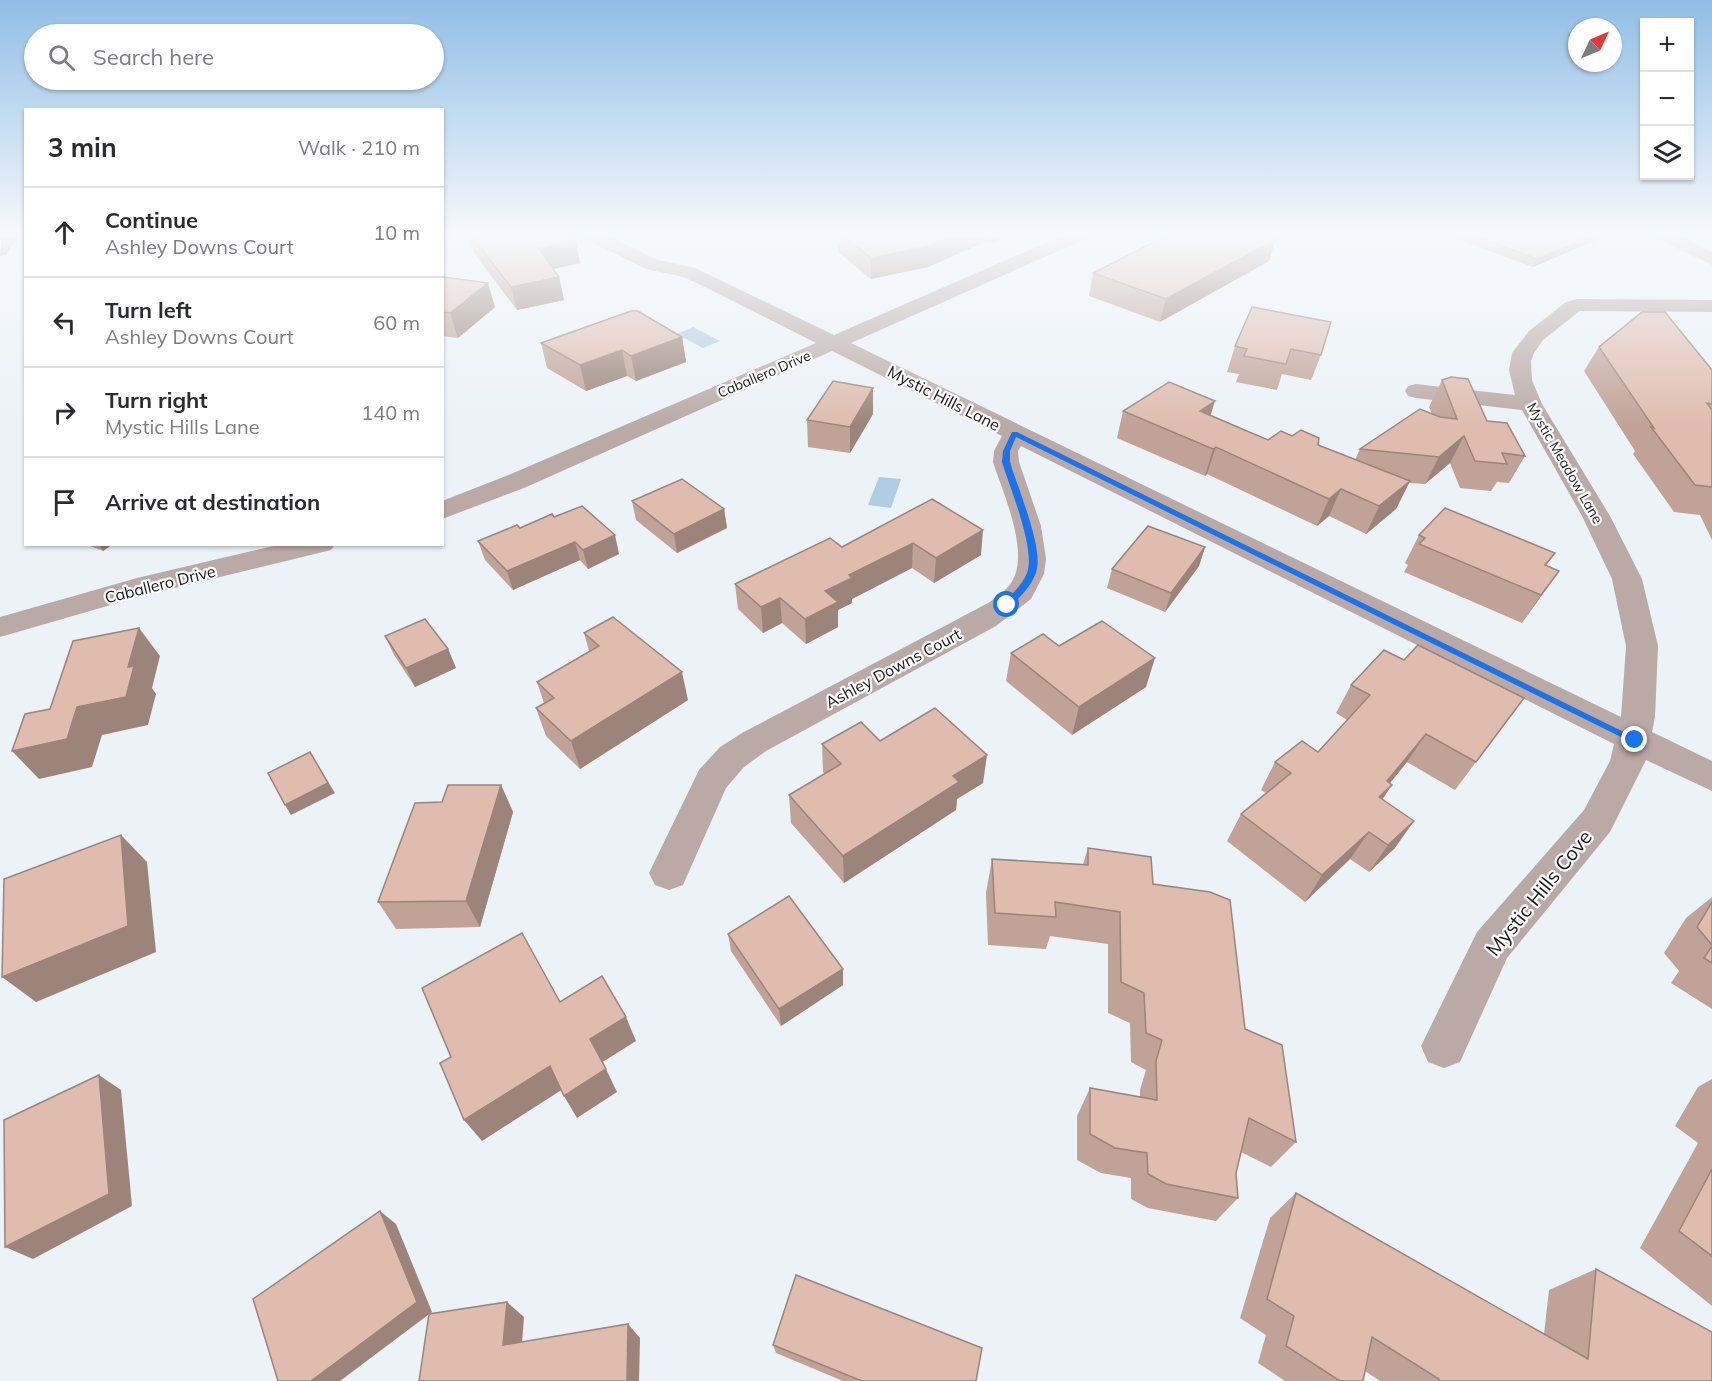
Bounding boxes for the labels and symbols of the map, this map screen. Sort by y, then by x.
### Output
north arrow [1568,18,1622,72]
street label: Caballero Drive [715,346,813,402]
street label: Mystic Hills Lane [884,361,1004,435]
street label: Mystic Meadow Lane [1523,399,1607,527]
street label: Caballero Drive [103,561,217,607]
route start [993,591,1019,617]
street label: Ashley Downs Court [822,624,965,712]
route end [1621,726,1647,752]
street label: Mystic Hills Cove [1480,825,1597,961]

